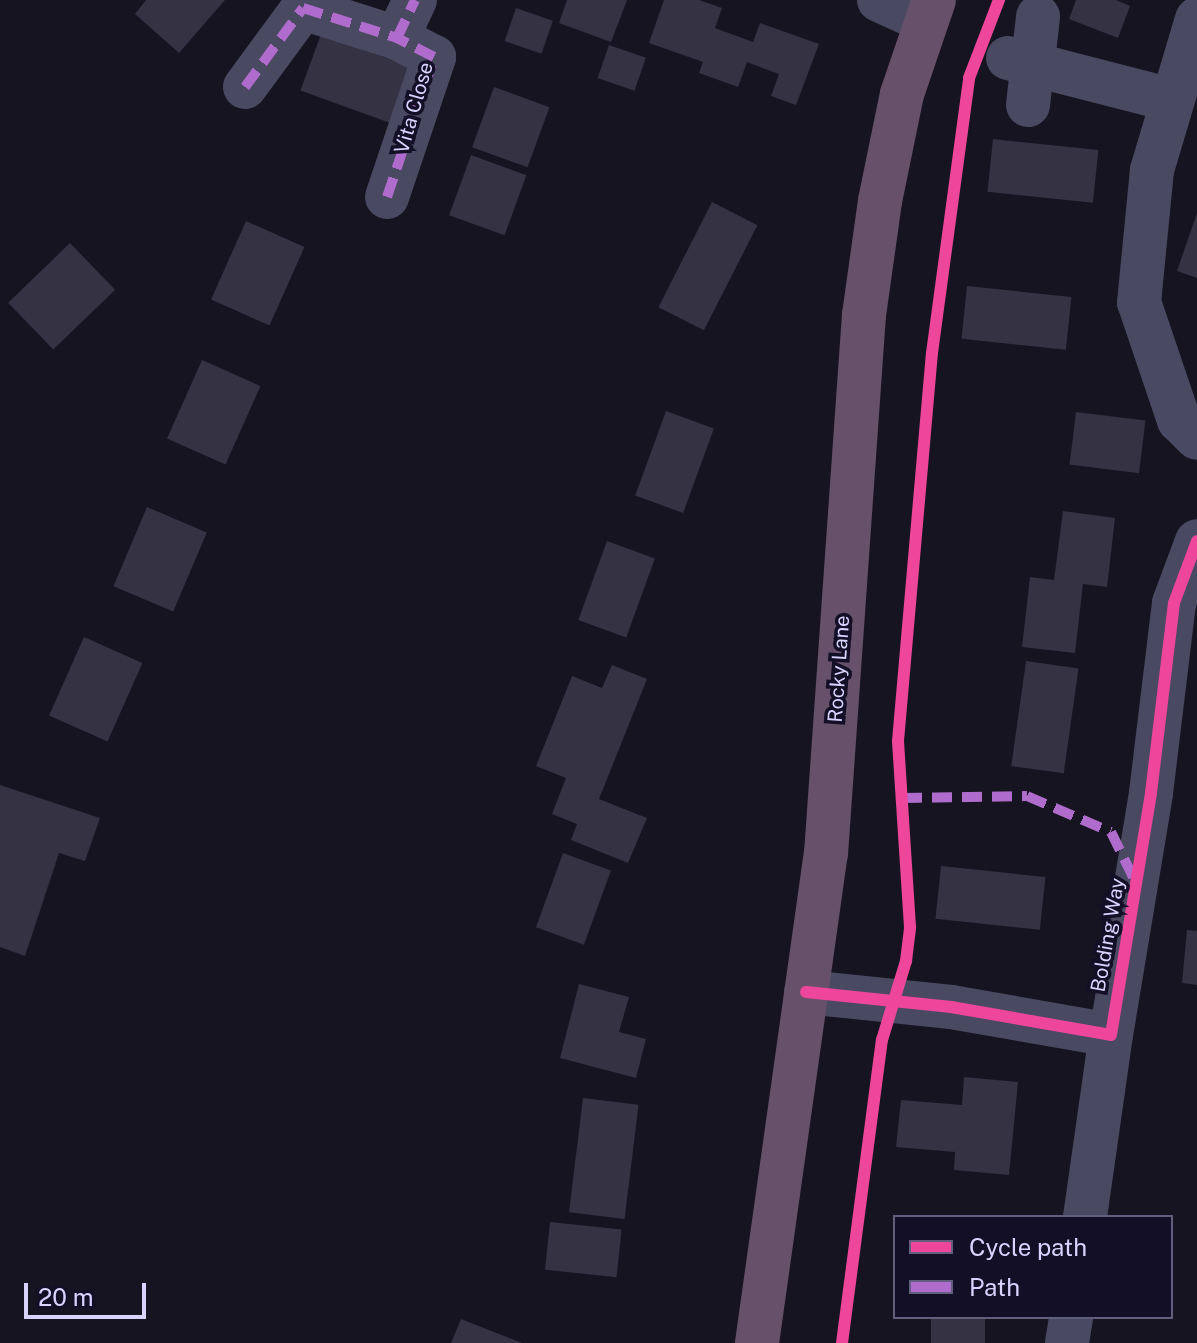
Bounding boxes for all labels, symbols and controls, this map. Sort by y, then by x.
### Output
street label: Vita Close [390,59,438,157]
street label: Rocky Lane [823,615,855,723]
street label: Bolding Way [1086,876,1130,994]
legend [893,1215,1173,1319]
text: Cycle path [969,1233,1087,1261]
scale bar [28,1267,150,1317]
text: Path [969,1273,1020,1301]
text: 20 m [38,1283,94,1311]

